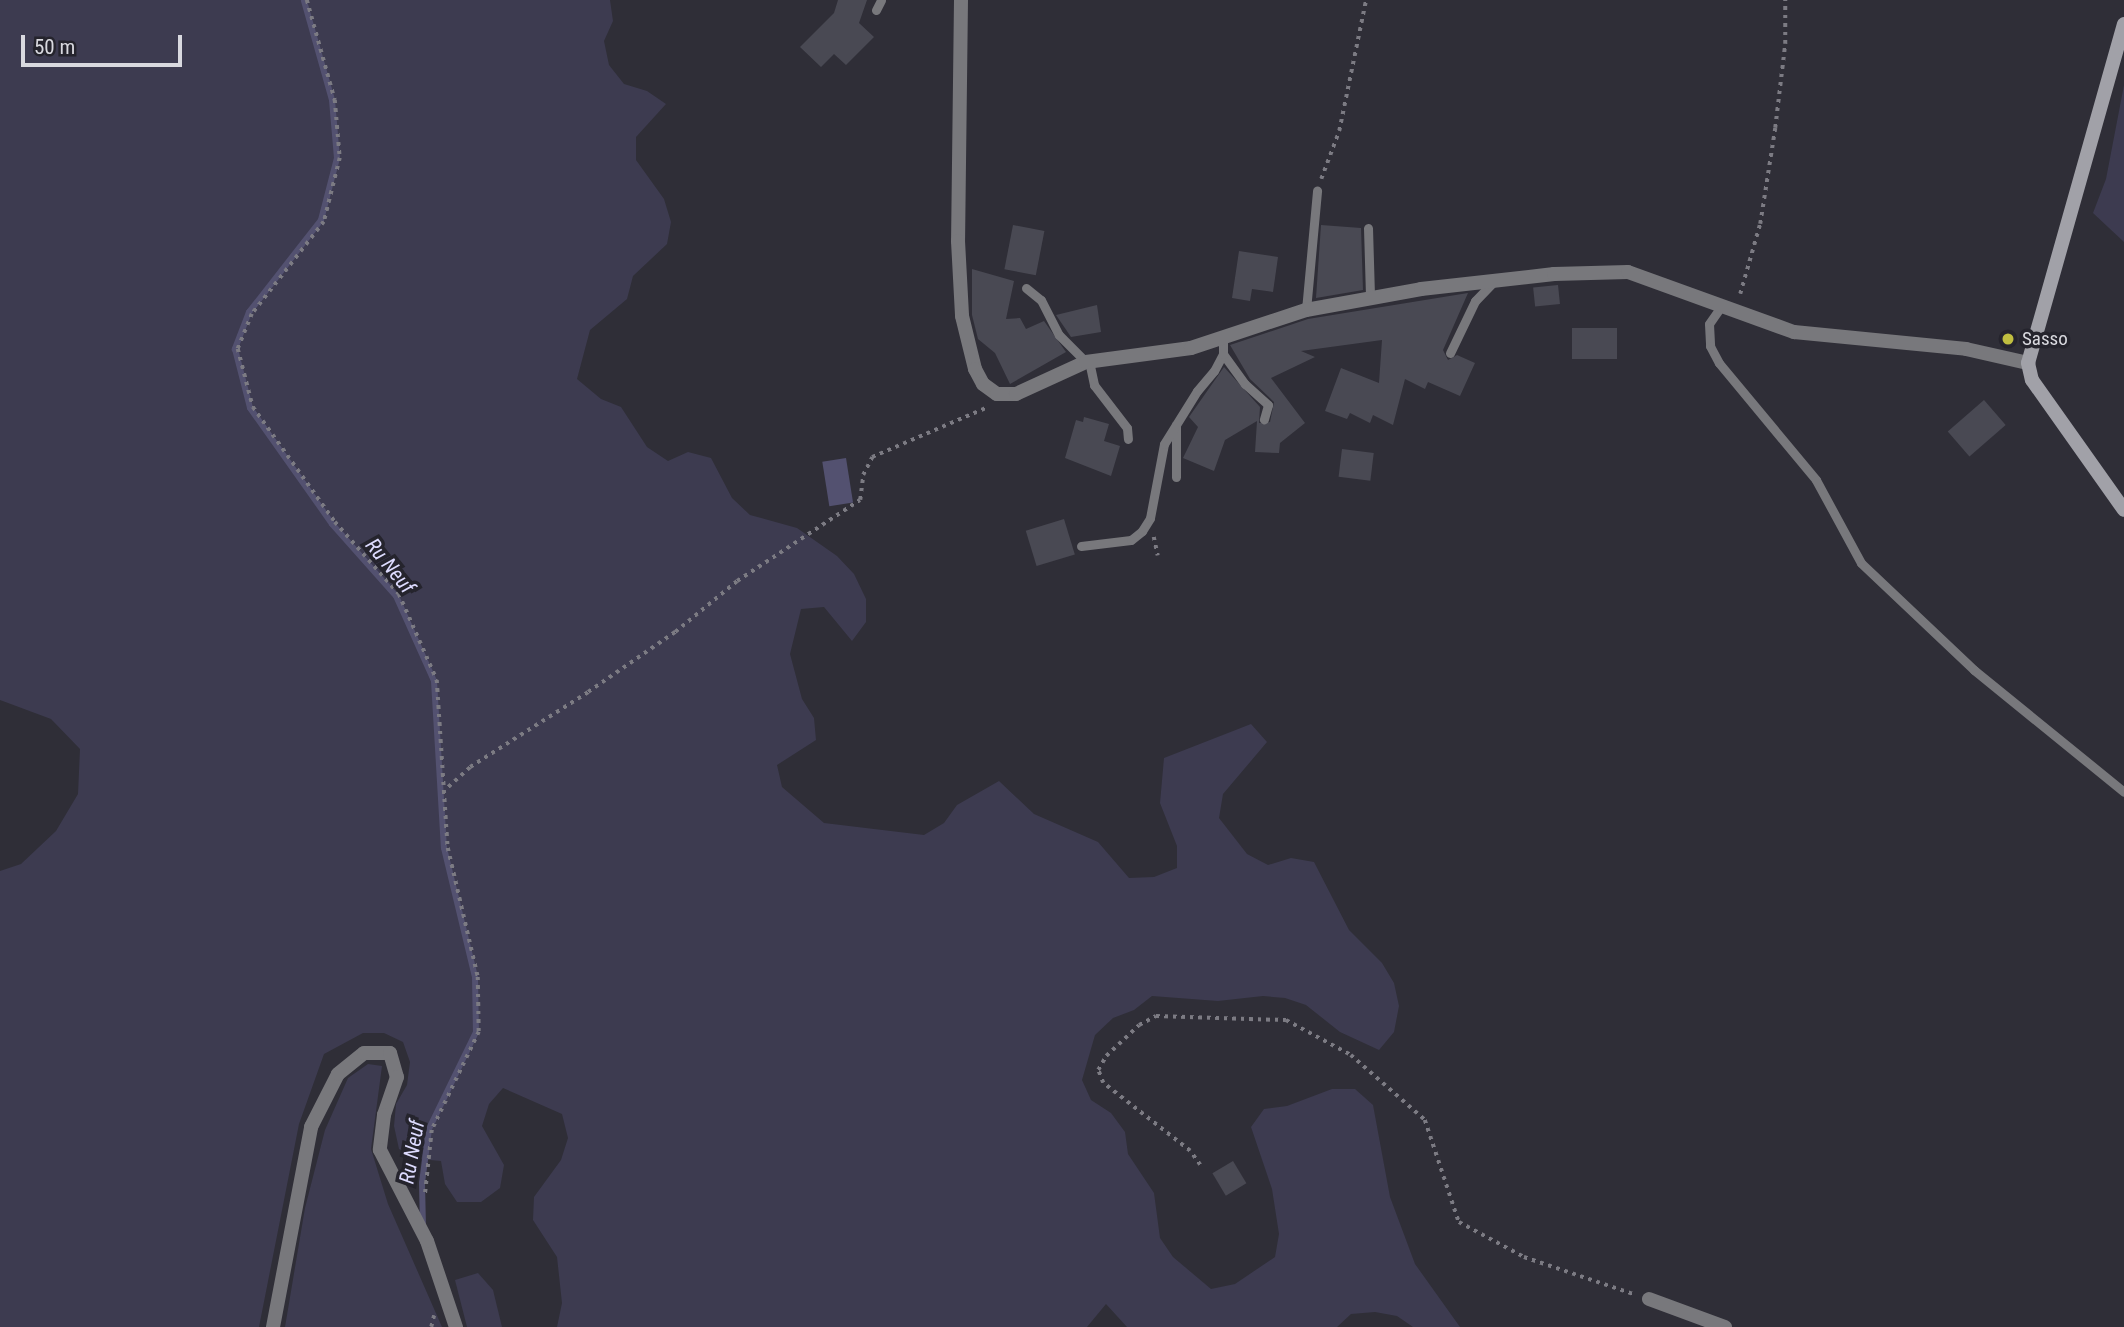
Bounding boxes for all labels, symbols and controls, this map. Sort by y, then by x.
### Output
scale bar [24,21,186,65]
text: 50 m [34,35,75,59]
place label: Sasso [2022,328,2068,350]
marker: Sasso [2000,331,2016,347]
water label: Ru Neuf [360,533,420,599]
water label: Ru Neuf [394,1118,430,1186]

